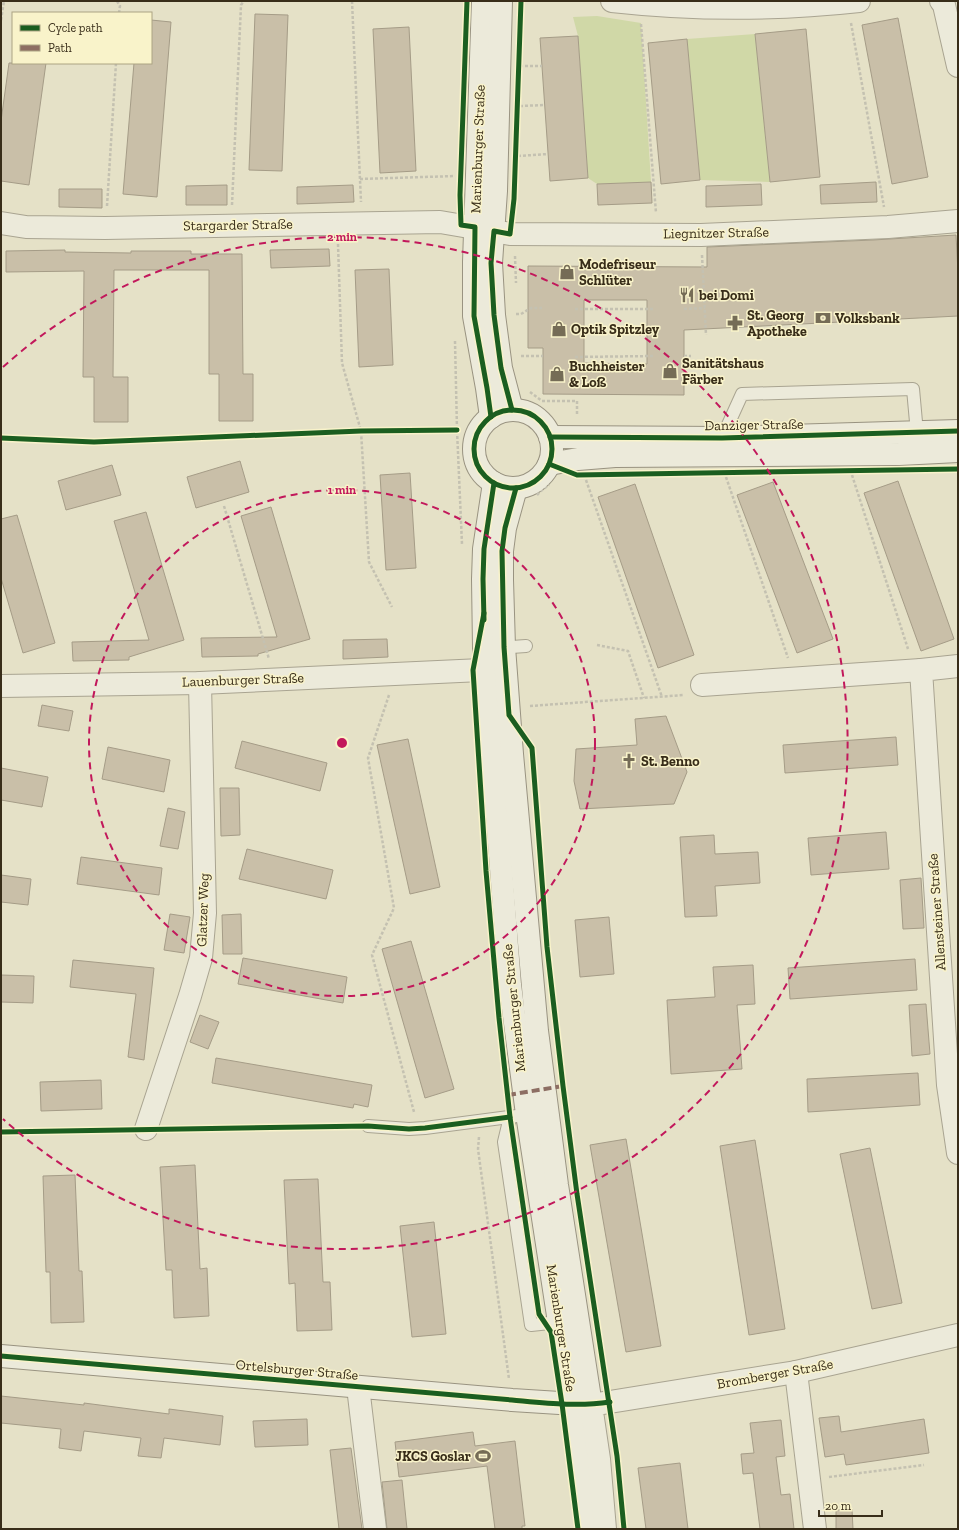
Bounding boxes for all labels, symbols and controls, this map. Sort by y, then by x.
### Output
legend [12,12,152,64]
text: Cycle path [48,21,103,35]
text: Path [48,41,72,55]
street label: Marienburger Straße [467,84,489,214]
street label: Stargarder Straße [183,216,293,234]
street label: Liegnitzer Straße [663,224,769,242]
text: 2 min [327,230,357,244]
place label: Modefriseur Schlüter [579,256,656,289]
shop icon: Modefriseur Schlüter [558,263,576,281]
restaurant icon: bei Domi [678,286,696,304]
place label: bei Domi [698,287,754,304]
place label: St. Georg Apotheke [747,307,807,340]
bank icon: Volksbank [814,309,832,327]
place label: Volksbank [835,310,900,327]
pharmacy icon: St. Georg Apotheke [726,314,744,332]
shop icon: Optik Spitzley [550,320,568,338]
place label: Optik Spitzley [571,321,660,338]
place label: Sanitätshaus Färber [682,355,764,388]
place label: Buchheister & Loß [569,358,645,391]
shop icon: Sanitätshaus Färber [661,362,679,380]
shop icon: Buchheister & Loß [548,365,566,383]
street label: Danziger Straße [704,416,804,434]
text: 1 min [328,483,356,497]
street label: Lauenburger Straße [182,669,305,691]
centre of rings [335,736,349,750]
church icon: St. Benno [620,752,638,770]
place label: St. Benno [641,753,700,770]
street label: Allensteiner Straße [924,852,950,971]
street label: Glatzer Weg [193,873,213,947]
street label: Marienburger Straße [499,943,529,1073]
street label: Marienburger Straße [543,1263,580,1393]
street label: Bromberger Straße [716,1355,835,1393]
street label: Ortelsburger Straße [235,1356,359,1384]
sports icon: JKCS Goslar [474,1447,492,1465]
place label: JKCS Goslar [395,1448,471,1465]
scale bar [819,1492,882,1518]
text: 20 m [825,1499,852,1513]

